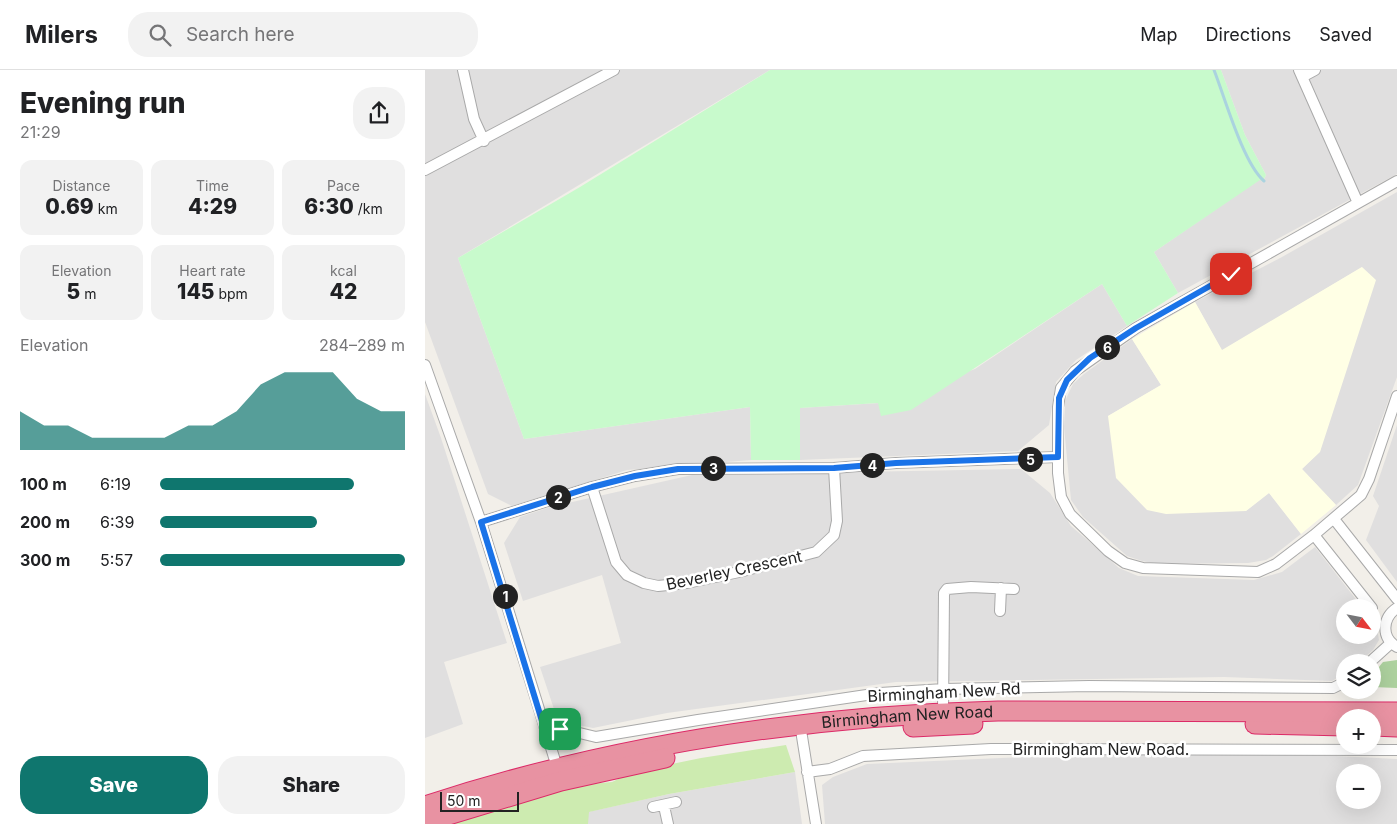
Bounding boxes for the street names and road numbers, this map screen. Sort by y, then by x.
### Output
street label: Beverley Crescent [664,546,804,594]
street label: Birmingham New Rd [867,678,1021,706]
street label: Birmingham New Road [820,701,993,732]
street label: Birmingham New Road. [1013,739,1189,759]

